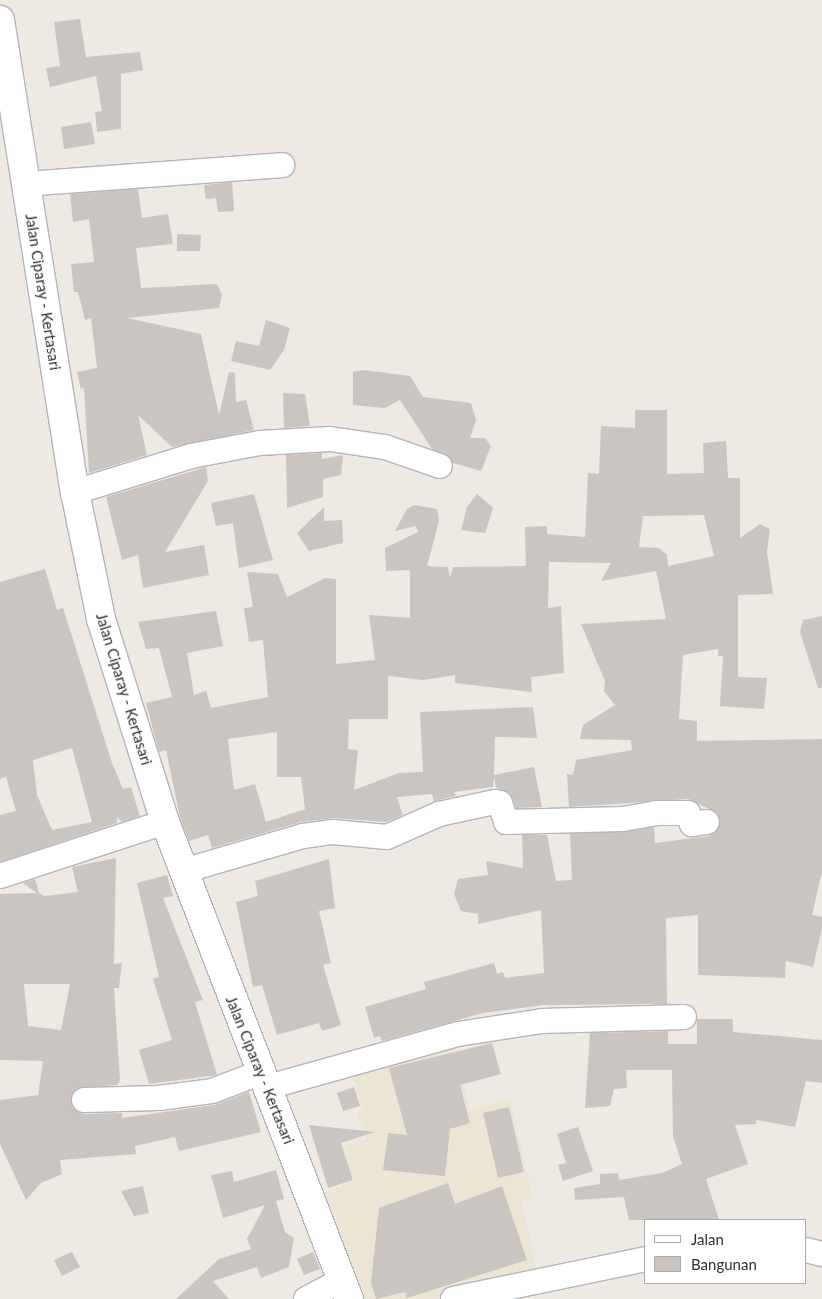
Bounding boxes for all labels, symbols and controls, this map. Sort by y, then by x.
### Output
street label: Jalan Ciparay - Kertasari [22,212,64,372]
street label: Jalan Ciparay - Kertasari [92,611,156,767]
street label: Jalan Ciparay - Kertasari [222,993,298,1147]
legend [644,1219,807,1284]
text: Jalan [691,1230,724,1248]
text: Bangunan [691,1255,757,1273]

